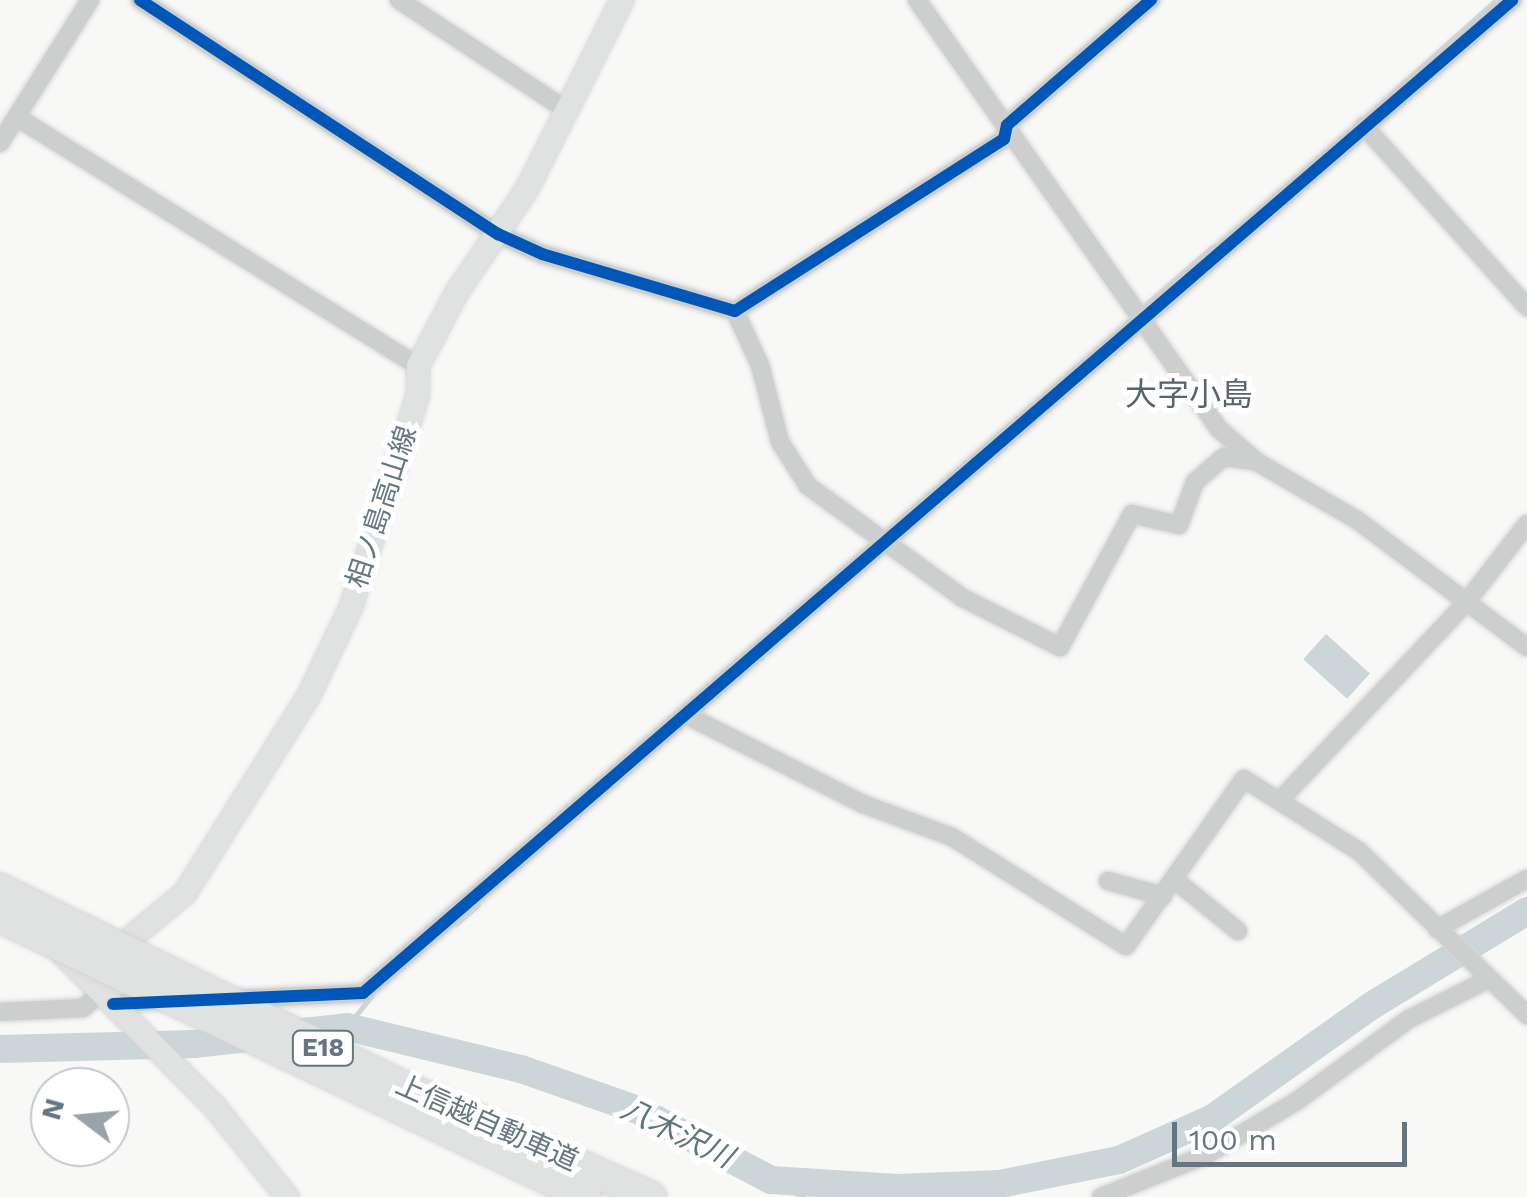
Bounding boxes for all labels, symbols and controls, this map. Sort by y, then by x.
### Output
district label: 大字小島 [1125,375,1253,413]
street label: 相ノ島高山線 [340,422,424,592]
road number: E18 [290,1028,356,1068]
north arrow [30,1067,130,1167]
street label: 上信越自動車道 [391,1068,583,1178]
water label: 八木沢川 [615,1091,739,1175]
text: N [34,1095,71,1124]
scale bar [1177,1102,1412,1164]
text: 100 m [1189,1122,1277,1157]

